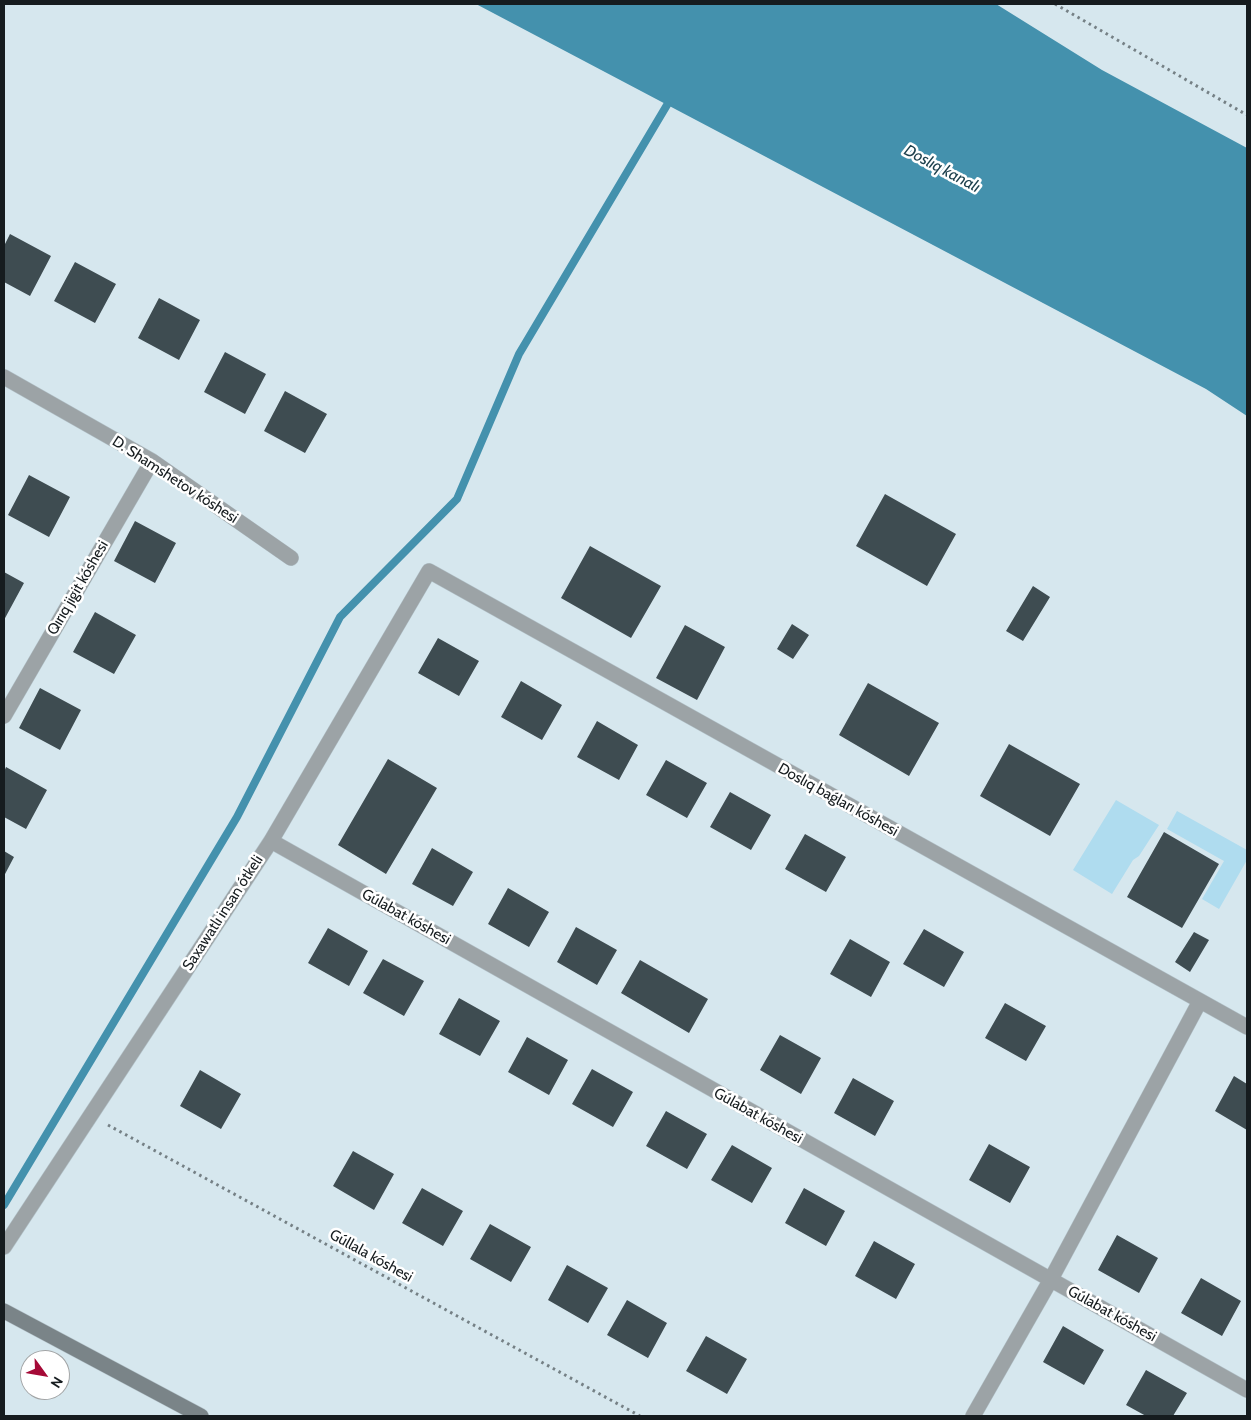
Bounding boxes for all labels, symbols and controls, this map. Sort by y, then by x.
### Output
water label: Doslıq kanalı [901,141,983,197]
street label: D. Shamshetov kóshesi [109,433,241,527]
street label: Qırıq jigit kóshesi [44,538,112,638]
street label: Doslıq baǵları kóshesi [775,759,901,841]
street label: Saxawatlı insan ótkeli [179,852,267,974]
street label: Gúlabat kóshesi [359,885,453,949]
street label: Gúlabat kóshesi [711,1084,805,1148]
street label: Gúllala kóshesi [326,1226,416,1286]
street label: Gúlabat kóshesi [1065,1282,1159,1346]
north arrow [20,1350,70,1400]
text: N [47,1373,67,1391]

